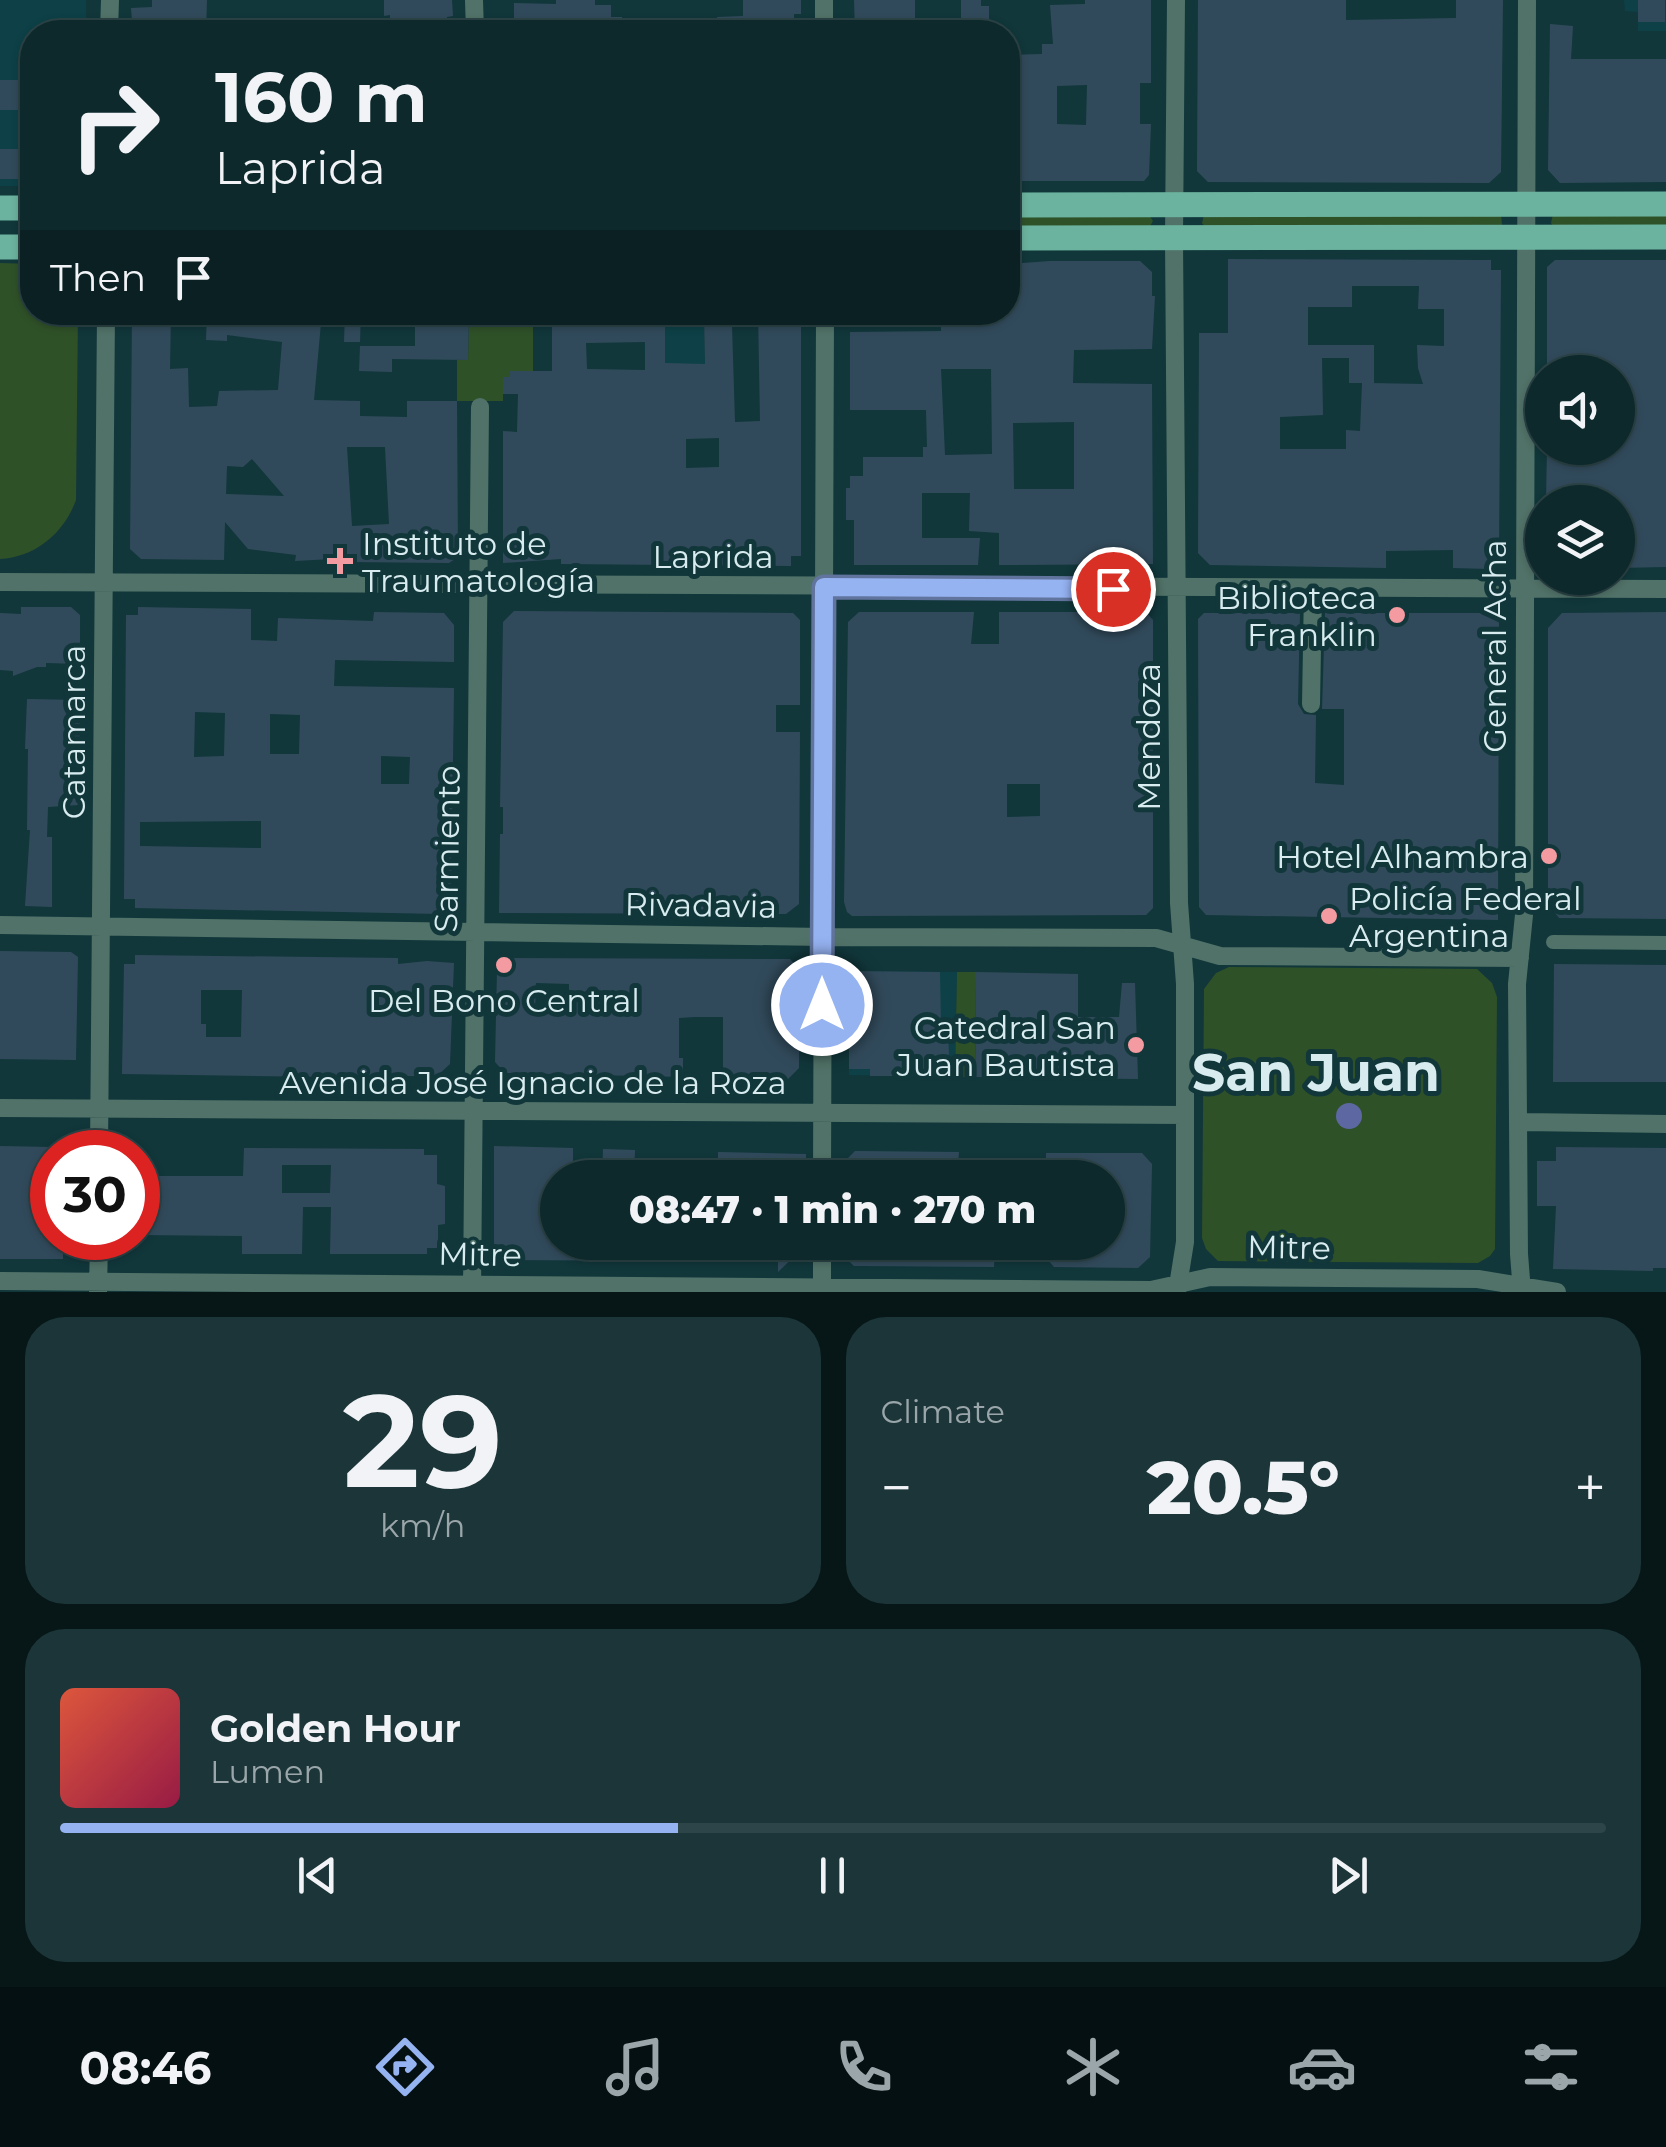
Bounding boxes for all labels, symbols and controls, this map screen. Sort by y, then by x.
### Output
text: 160 m [215,54,428,140]
icon: right [50,60,180,190]
text: Laprida [215,140,385,195]
icon: arrive [166,250,221,305]
text: Then [50,254,146,301]
map controls [1525,355,1635,595]
button: sound [1525,355,1635,465]
button: layers [1525,485,1635,595]
place label: Instituto de Traumatología [362,524,595,600]
street label: Laprida [652,537,774,576]
street label: General Acha [1475,539,1514,753]
pin [1071,547,1156,632]
marker: Instituto de Traumatología [327,548,353,574]
icon: arrive [1086,562,1141,617]
place label: Biblioteca Franklin [1217,578,1377,654]
marker: Biblioteca Franklin [1386,604,1408,626]
street label: Catamarca [54,645,93,819]
street label: Mendoza [1129,663,1168,811]
street label: Sarmiento [426,765,468,933]
place label: Hotel Alhambra [1276,837,1529,876]
marker: Hotel Alhambra [1538,845,1560,867]
place label: Policía Federal Argentina [1349,879,1582,955]
street label: Rivadavia [624,884,778,926]
marker: Policía Federal Argentina [1318,905,1340,927]
position arrow [770,953,874,1057]
marker: Del Bono Central [493,954,515,976]
place label: Del Bono Central [368,981,640,1020]
place label: Catedral San Juan Bautista [896,1008,1116,1084]
marker: Catedral San Juan Bautista [1125,1034,1147,1056]
district label: San Juan [1192,1041,1440,1104]
street label: Avenida José Ignacio de la Roza [279,1063,787,1102]
speed limit sign: 30 [30,1130,160,1260]
text: 08:47 · 1 min · 270 m [629,1186,1036,1233]
street label: Mitre [1247,1227,1331,1267]
street label: Mitre [438,1234,522,1274]
text: 29 [343,1361,503,1520]
text: Climate [881,1392,1005,1431]
text: 20.5° [1147,1441,1340,1533]
text: − [881,1454,912,1521]
text: + [1574,1454,1606,1521]
text: km/h [380,1506,465,1545]
text: Golden Hour [210,1705,461,1752]
text: Lumen [210,1752,325,1791]
icon: previous [290,1848,345,1903]
icon: pause [805,1848,860,1903]
icon: next [1321,1848,1376,1903]
icon: directions [370,2032,440,2102]
icon: music [600,2032,670,2102]
icon: phone [829,2032,899,2102]
icon: climate [1058,2032,1128,2102]
icon: car [1287,2032,1357,2102]
icon: filters [1516,2032,1586,2102]
text: 08:46 [80,2040,211,2095]

